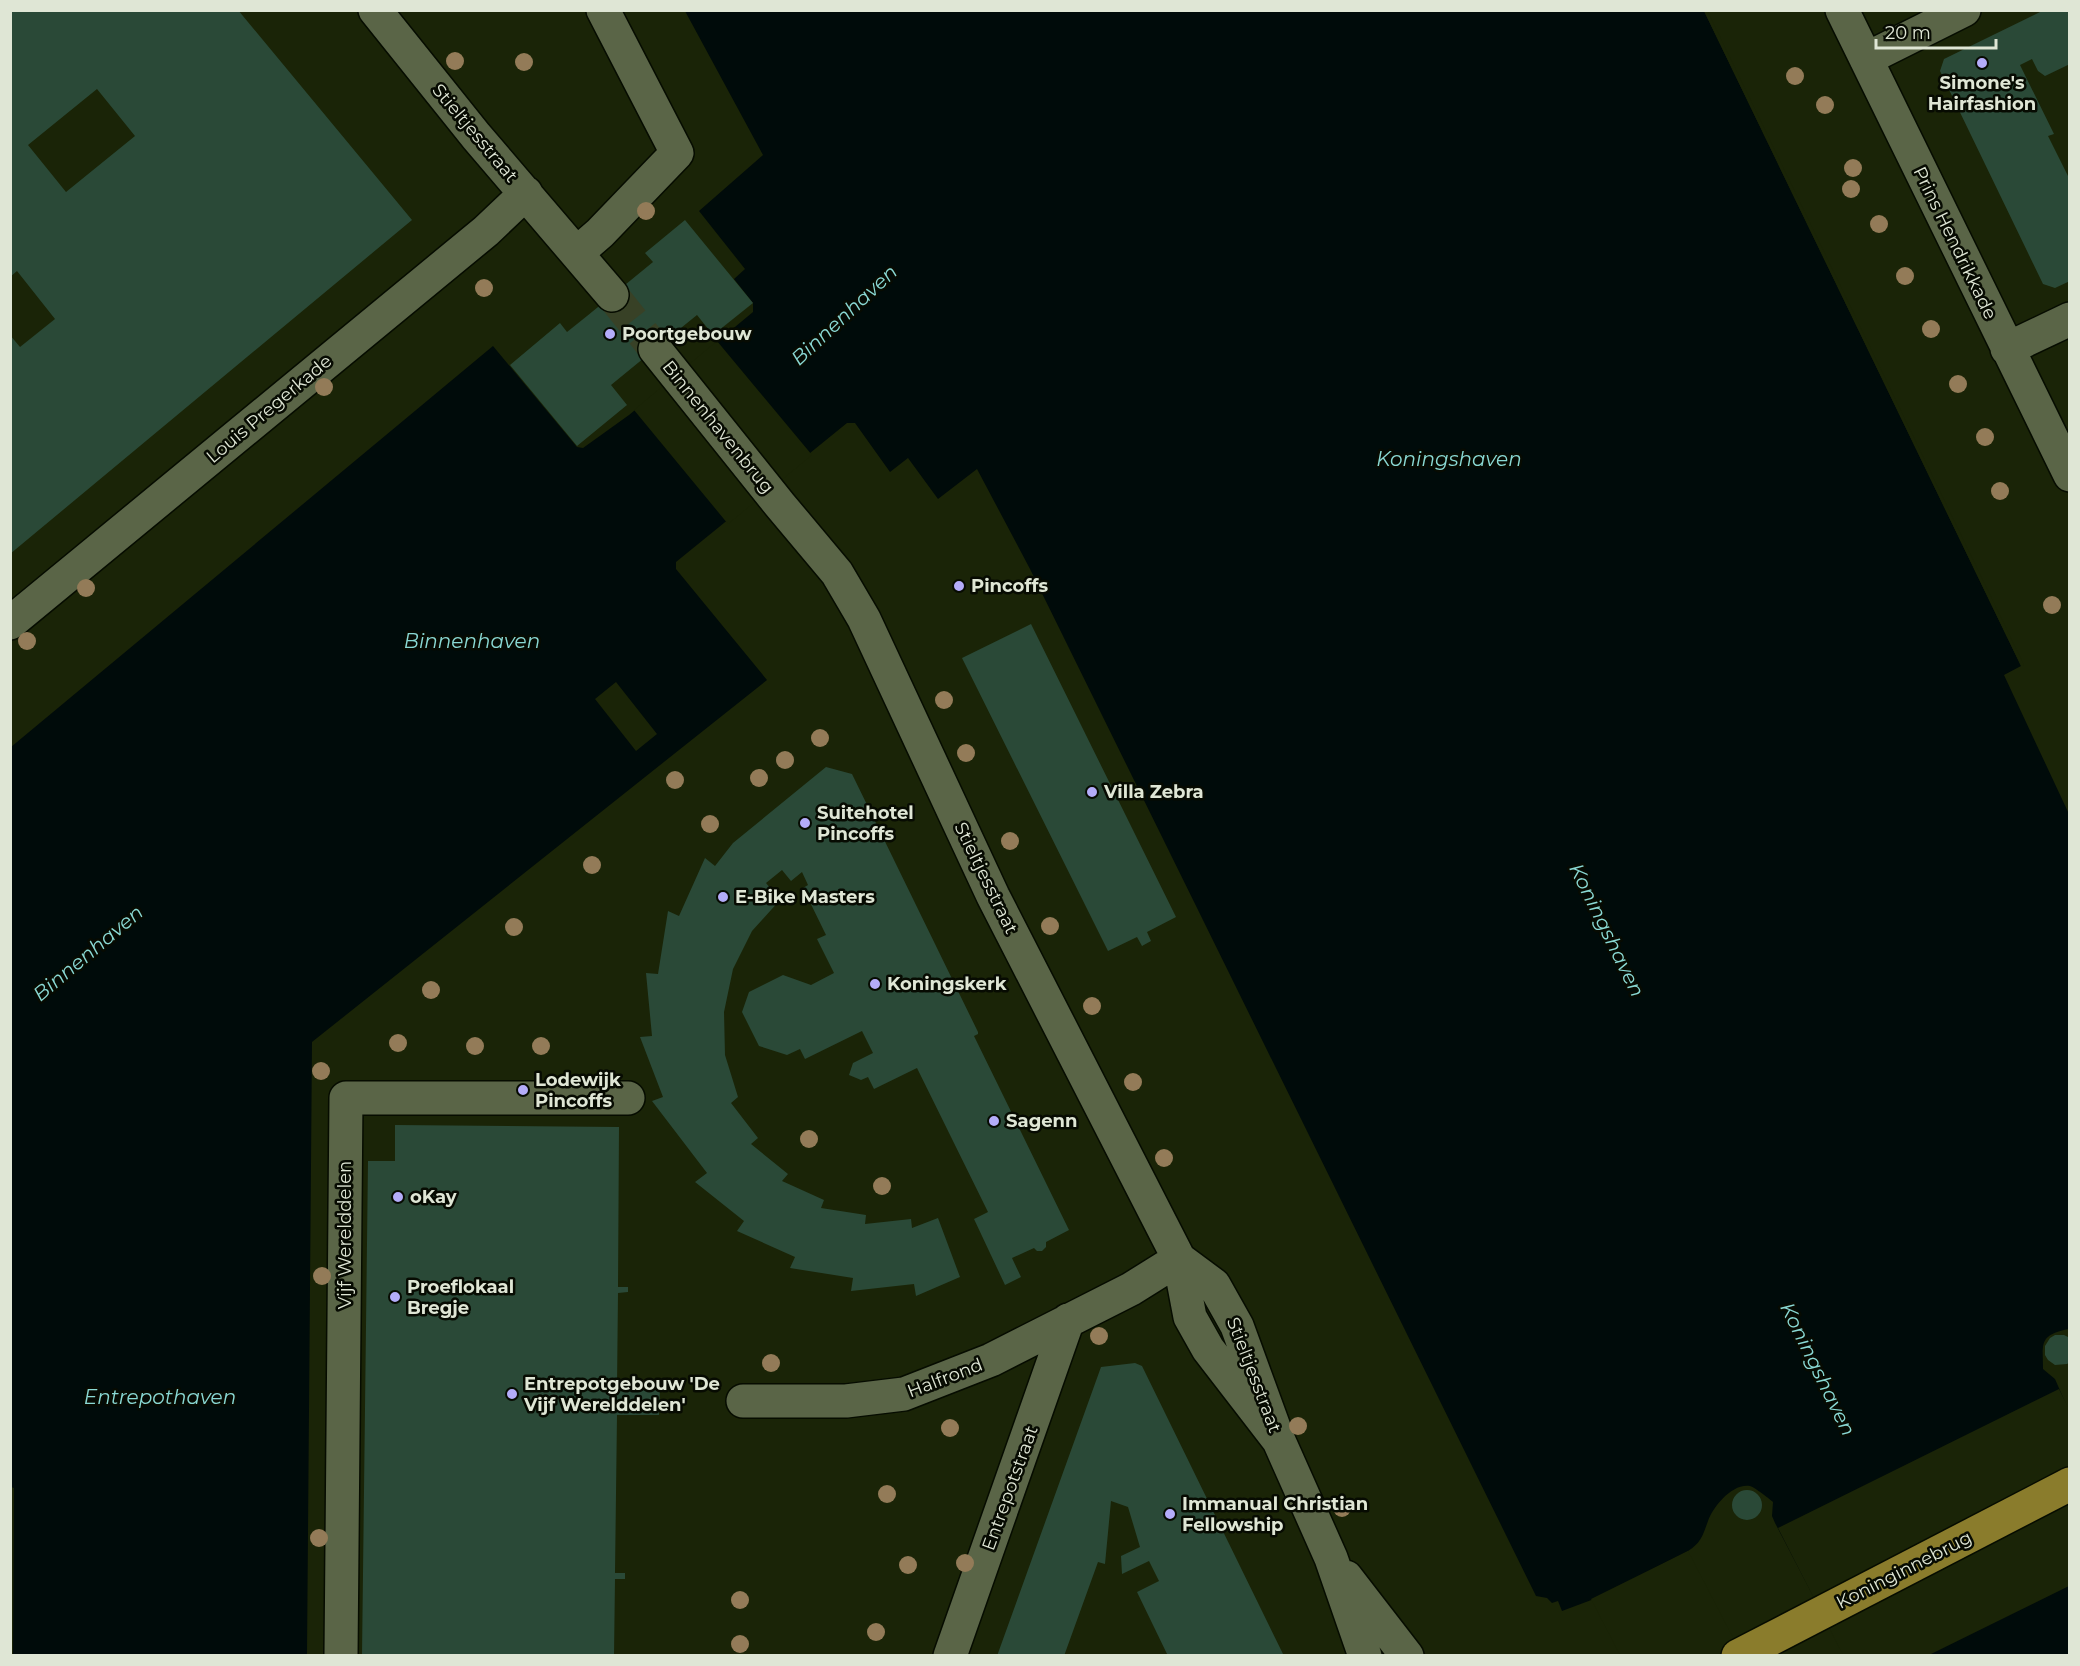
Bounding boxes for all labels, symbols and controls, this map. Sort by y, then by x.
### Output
scale bar [1876,12,1996,50]
text: 20 m [1885,22,1931,44]
marker: Simone's Hairfashion [1975,56,1989,70]
place label: Simone's Hairfashion [1928,72,2036,115]
street label: Stieltjesstraat [427,79,523,187]
street label: Prins Hendrikkade [1909,163,2002,323]
water label: Binnenhaven [786,260,902,370]
place label: Poortgebouw [622,323,752,345]
marker: Poortgebouw [603,327,617,341]
street label: Louis Pregerkade [202,350,336,468]
street label: Binnenhavenbrug [658,356,778,498]
water label: Koningshaven [1376,447,1522,471]
place label: Pincoffs [971,575,1048,597]
marker: Pincoffs [952,579,966,593]
water label: Binnenhaven [404,629,540,653]
place label: Villa Zebra [1103,781,1204,803]
marker: Villa Zebra [1085,785,1099,799]
place label: Suitehotel Pincoffs [817,802,914,845]
marker: Suitehotel Pincoffs [798,816,812,830]
street label: Stieltjesstraat [949,818,1023,938]
water label: Koningshaven [1564,859,1650,1001]
place label: E-Bike Masters [735,886,875,908]
marker: E-Bike Masters [716,890,730,904]
water label: Binnenhaven [28,900,148,1006]
place label: Koningskerk [887,973,1007,995]
marker: Koningskerk [868,977,882,991]
place label: Lodewijk Pincoffs [535,1069,621,1112]
marker: Lodewijk Pincoffs [516,1083,530,1097]
place label: Sagenn [1006,1110,1078,1132]
marker: Sagenn [987,1114,1001,1128]
street label: Vijf Werelddelen [334,1161,356,1309]
place label: oKay [410,1186,457,1208]
marker: oKay [391,1190,405,1204]
place label: Proeflokaal Bregje [407,1276,514,1319]
marker: Proeflokaal Bregje [388,1290,402,1304]
water label: Koningshaven [1775,1298,1861,1440]
street label: Stieltjesstraat [1222,1314,1286,1436]
street label: Halfrond [904,1354,986,1402]
place label: Entrepotgebouw 'De Vijf Werelddelen' [523,1373,720,1416]
water label: Entrepothaven [84,1385,236,1409]
marker: Entrepotgebouw 'De Vijf Werelddelen' [505,1387,519,1401]
street label: Entrepotstraat [977,1423,1043,1553]
place label: Immanual Christian Fellowship [1182,1493,1368,1536]
marker: Immanual Christian Fellowship [1163,1507,1177,1521]
street label: Koninginnebrug [1833,1526,1975,1614]

